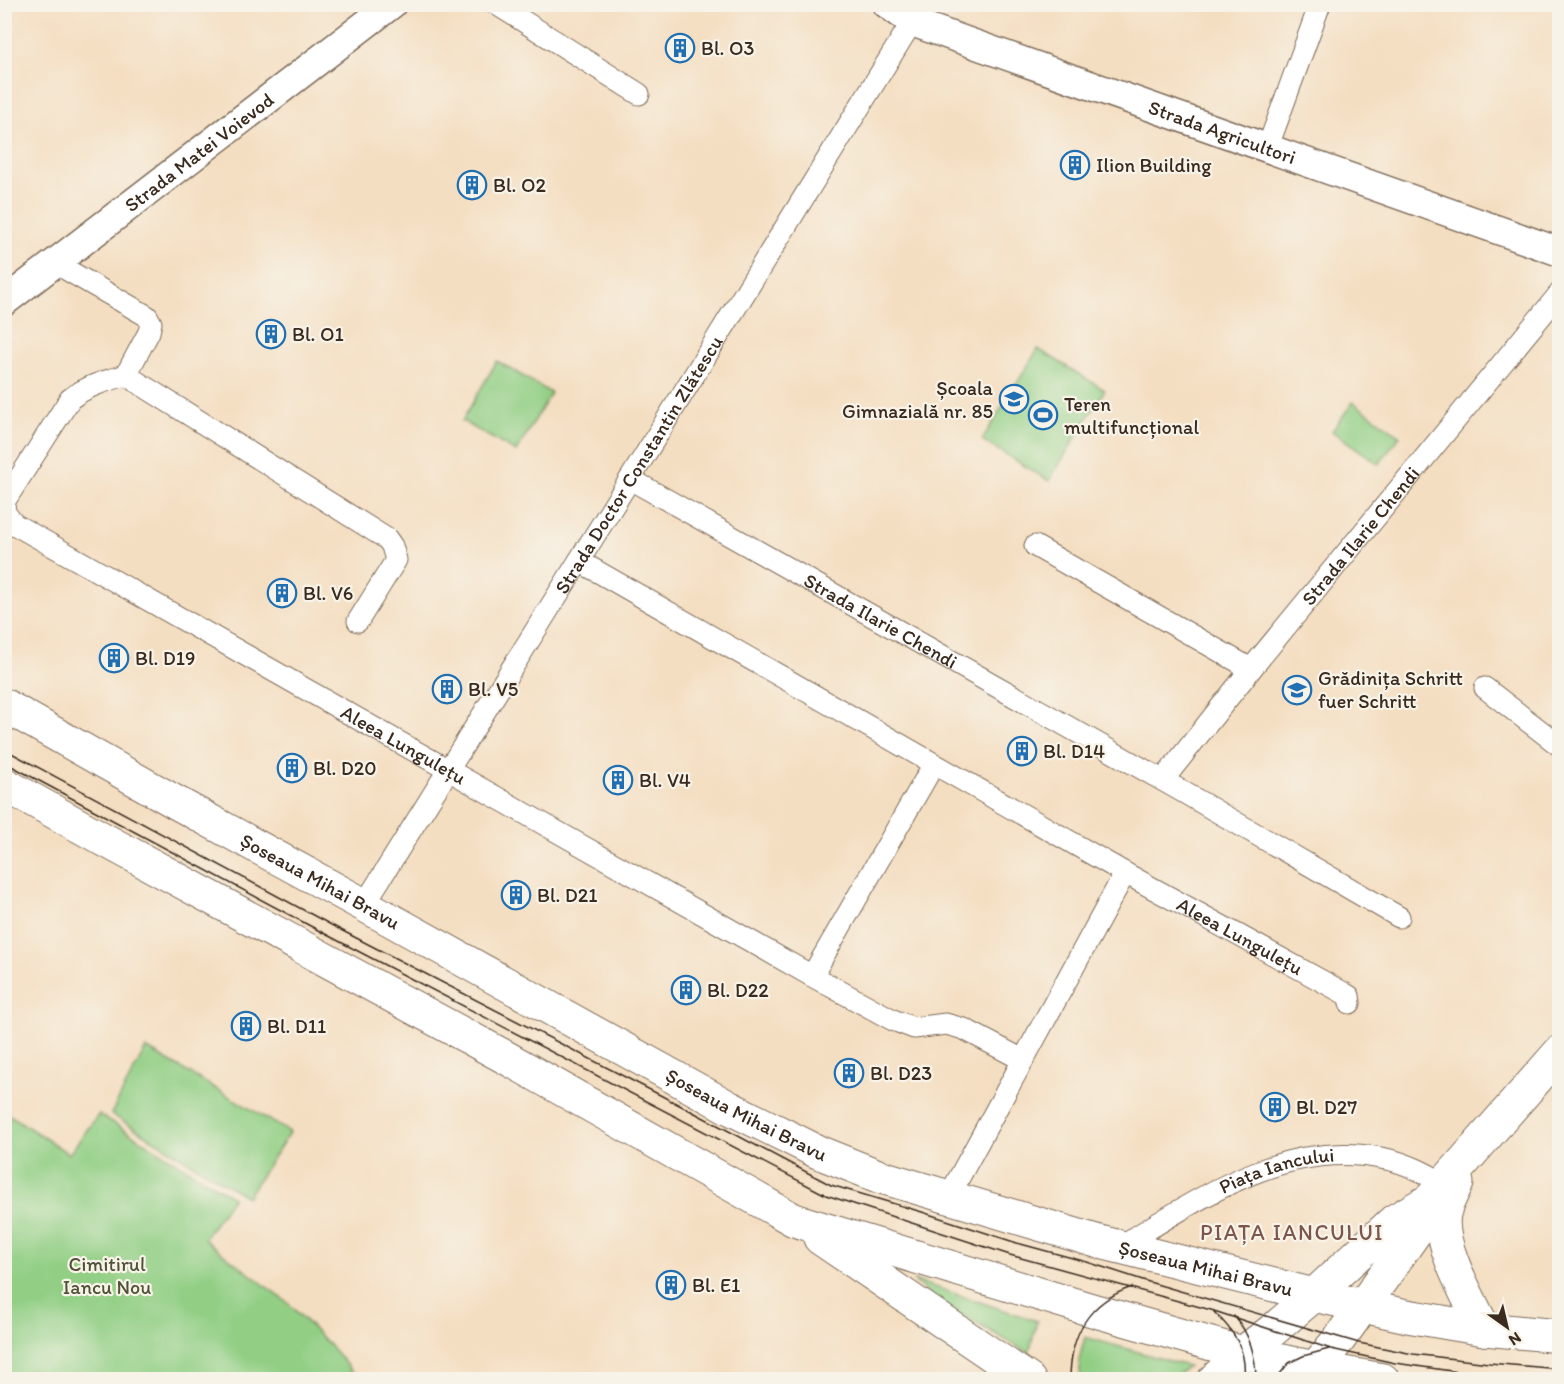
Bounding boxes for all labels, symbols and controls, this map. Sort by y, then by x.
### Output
building icon: Bl. O3 [664,32,696,64]
place label: Bl. O3 [701,36,754,60]
street label: Strada Matei Voievod [120,87,279,217]
street label: Strada Agricultori [1145,95,1299,169]
building icon: Ilion Building [1059,149,1091,181]
place label: Ilion Building [1096,153,1212,177]
building icon: Bl. O2 [456,169,488,201]
place label: Bl. O2 [493,173,546,197]
building icon: Bl. O1 [255,318,287,350]
place label: Bl. O1 [292,322,344,346]
street label: Strada Doctor Constantin Zlătescu [549,331,728,598]
place label: Școala Gimnazială nr. 85 [842,376,994,423]
school or university icon: Școala Gimnazială nr. 85 [998,383,1030,415]
place label: Teren multifuncțional [1064,392,1199,439]
sports icon: Teren multifuncțional [1027,399,1059,431]
street label: Strada Ilarie Chendi [1296,462,1424,610]
street label: Strada Ilarie Chendi [800,568,962,674]
building icon: Bl. V6 [266,577,298,609]
place label: Bl. V6 [303,581,353,605]
building icon: Bl. D19 [98,642,130,674]
place label: Bl. D19 [135,646,195,670]
place label: Grădinița Schritt fuer Schritt [1318,666,1463,713]
building icon: Bl. V5 [431,673,463,705]
school or university icon: Grădinița Schritt fuer Schritt [1281,674,1313,706]
place label: Bl. V5 [468,677,518,701]
street label: Aleea Lungulețu [337,700,470,790]
building icon: Bl. D14 [1006,735,1038,767]
place label: Bl. D14 [1043,739,1105,763]
building icon: Bl. D20 [276,752,308,784]
place label: Bl. D20 [313,756,377,780]
building icon: Bl. V4 [602,764,634,796]
place label: Bl. V4 [639,768,691,792]
street label: Șoseaua Mihai Bravu [236,828,404,935]
building icon: Bl. D21 [500,879,532,911]
place label: Bl. D21 [537,883,597,907]
street label: Aleea Lungulețu [1173,892,1307,980]
building icon: Bl. D22 [670,974,702,1006]
place label: Bl. D22 [707,978,769,1002]
building icon: Bl. D11 [230,1010,262,1042]
place label: Bl. D11 [267,1014,326,1038]
building icon: Bl. D23 [833,1057,865,1089]
place label: Bl. D23 [870,1061,932,1085]
street label: Șoseaua Mihai Bravu [662,1063,830,1166]
building icon: Bl. D27 [1259,1091,1291,1123]
place label: Bl. D27 [1296,1095,1357,1119]
street label: Piața Iancului [1215,1143,1335,1199]
district label: PIAȚA IANCULUI [1200,1219,1384,1246]
street label: Șoseaua Mihai Bravu [1116,1235,1295,1301]
park label: Cimitirul Iancu Nou [63,1252,151,1299]
building icon: Bl. E1 [655,1269,687,1301]
place label: Bl. E1 [692,1273,740,1297]
north arrow [1477,1297,1537,1357]
text: N [1505,1328,1525,1350]

